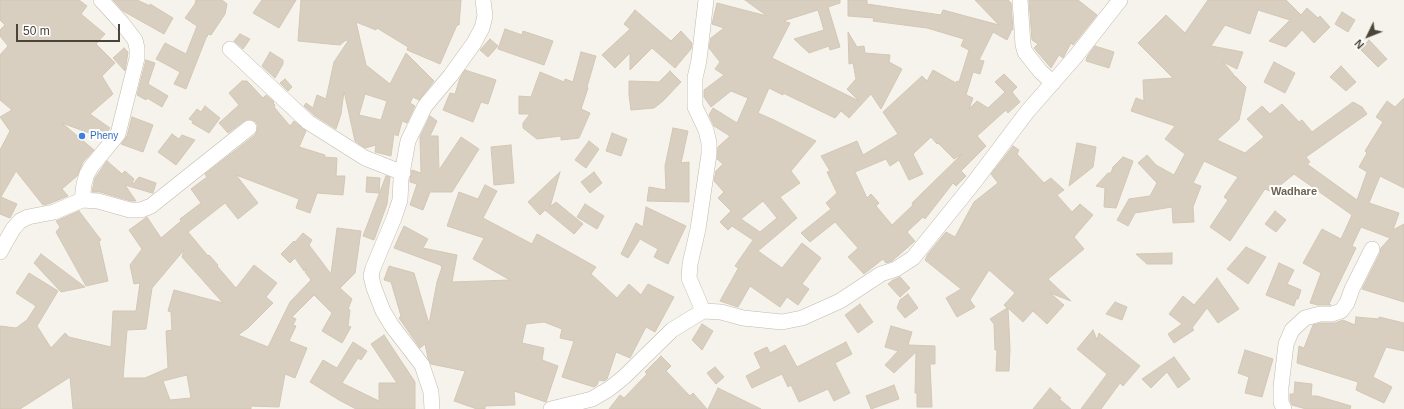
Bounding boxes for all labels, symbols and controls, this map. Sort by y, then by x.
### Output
scale bar [18,16,122,42]
north arrow [1348,16,1388,56]
text: 50 m [23,24,50,38]
text: N [1352,37,1366,51]
place label: Pheny [90,130,118,142]
marker: Pheny [77,131,87,141]
district label: Wadhare [1271,185,1317,199]

